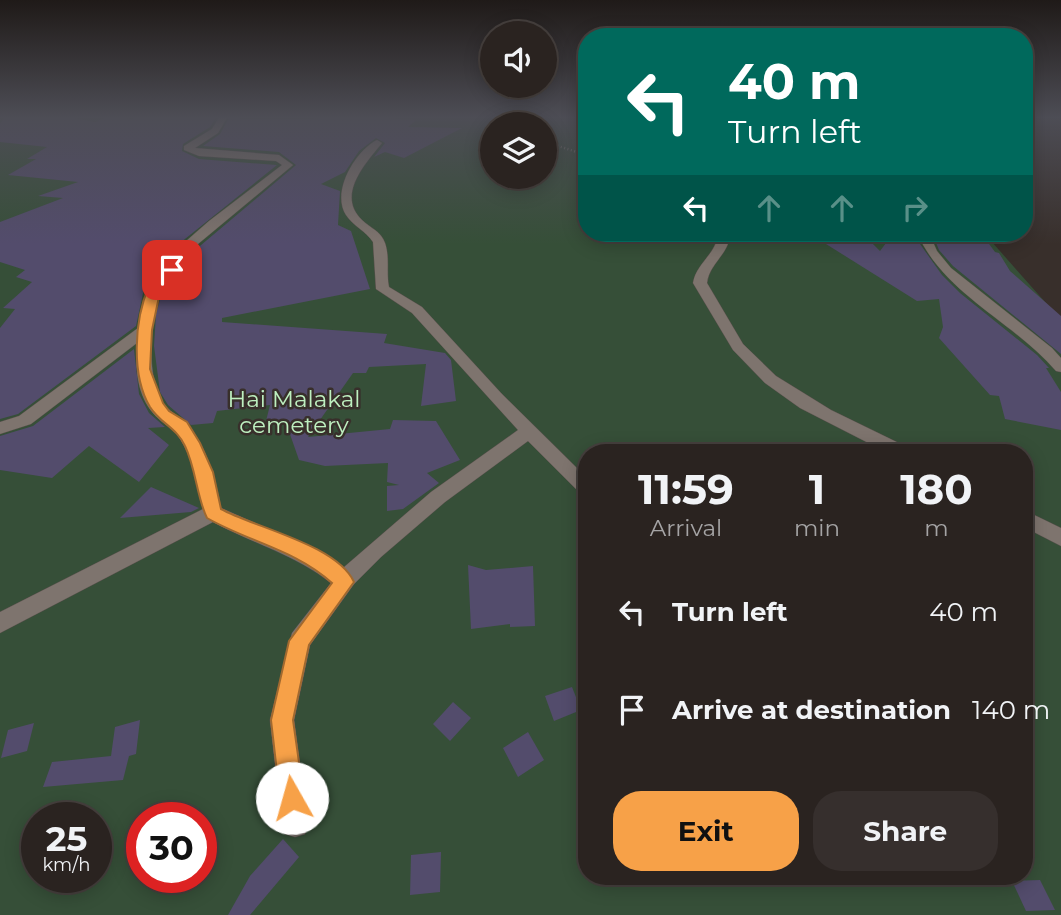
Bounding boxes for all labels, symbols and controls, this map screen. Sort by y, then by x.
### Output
map controls [480,21,557,189]
button: sound [480,21,557,98]
text: 40 m [728,52,860,111]
icon: left [613,56,704,147]
button: layers [480,112,557,189]
text: Turn left [728,112,862,151]
icon: left [677,189,715,227]
icon: ahead [750,189,788,227]
icon: ahead [823,189,861,227]
icon: right [896,189,934,227]
pin [142,240,202,300]
icon: arrive [153,251,191,289]
park label: Hai Malakal cemetery [227,385,361,439]
text: 11:59 [638,463,734,515]
text: 1 [809,463,825,515]
text: 180 [900,463,973,515]
text: Arrival [650,514,722,542]
text: min [794,514,840,542]
text: m [924,514,949,542]
icon: left [613,593,651,631]
text: Turn left [672,596,788,628]
text: 40 m [929,596,998,628]
icon: arrive [613,691,651,729]
text: Arrive at destination [672,694,951,726]
text: 140 m [972,694,1050,726]
position arrow [255,761,329,835]
button: Exit [613,791,799,871]
button: Share [813,791,998,871]
speed limit sign: 30 [126,802,217,893]
text: 25 [46,817,87,860]
text: km/h [42,854,91,876]

